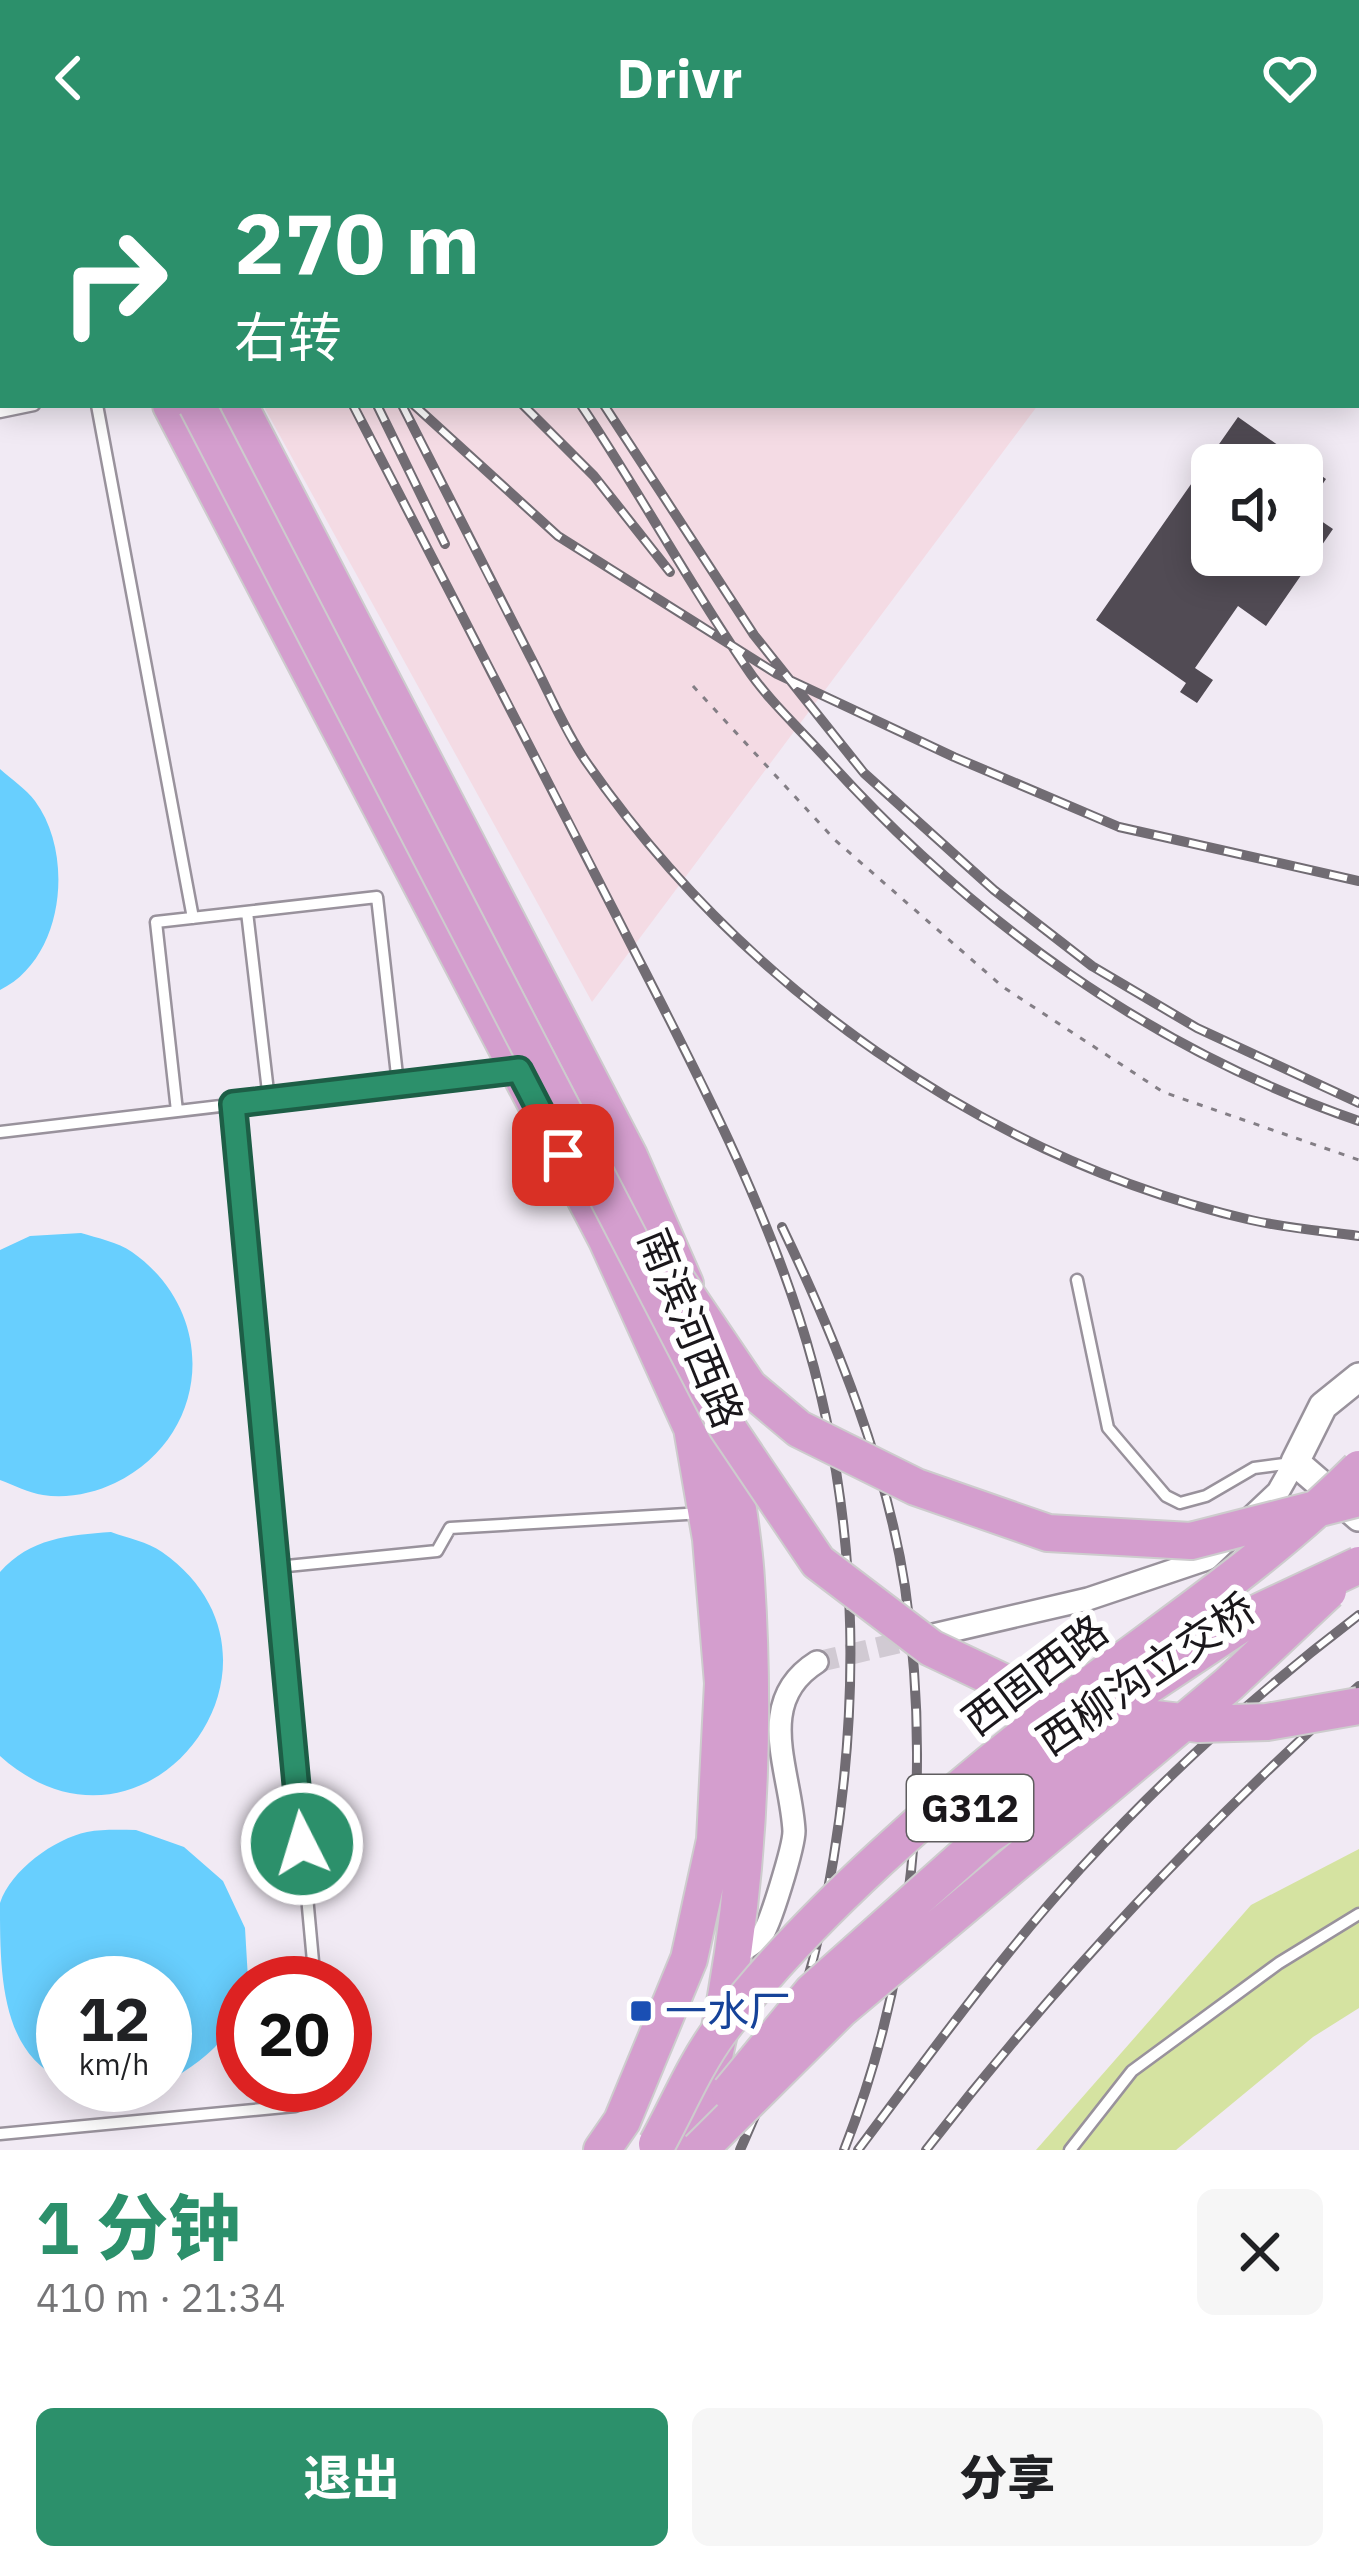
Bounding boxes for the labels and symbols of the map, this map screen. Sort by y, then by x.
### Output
pin [512,1104,614,1206]
street label: 南滨河西路 [627,1220,756,1435]
street label: 西柳沟立交桥 [1026,1580,1266,1767]
street label: 西固西路 [951,1602,1118,1747]
road number: G312 [907,1775,1033,1841]
position arrow [239,1781,365,1907]
speed limit sign: 20 [216,1956,372,2112]
place label: 一水厂 [665,1983,791,2038]
marker: 一水厂 [628,1998,654,2024]

